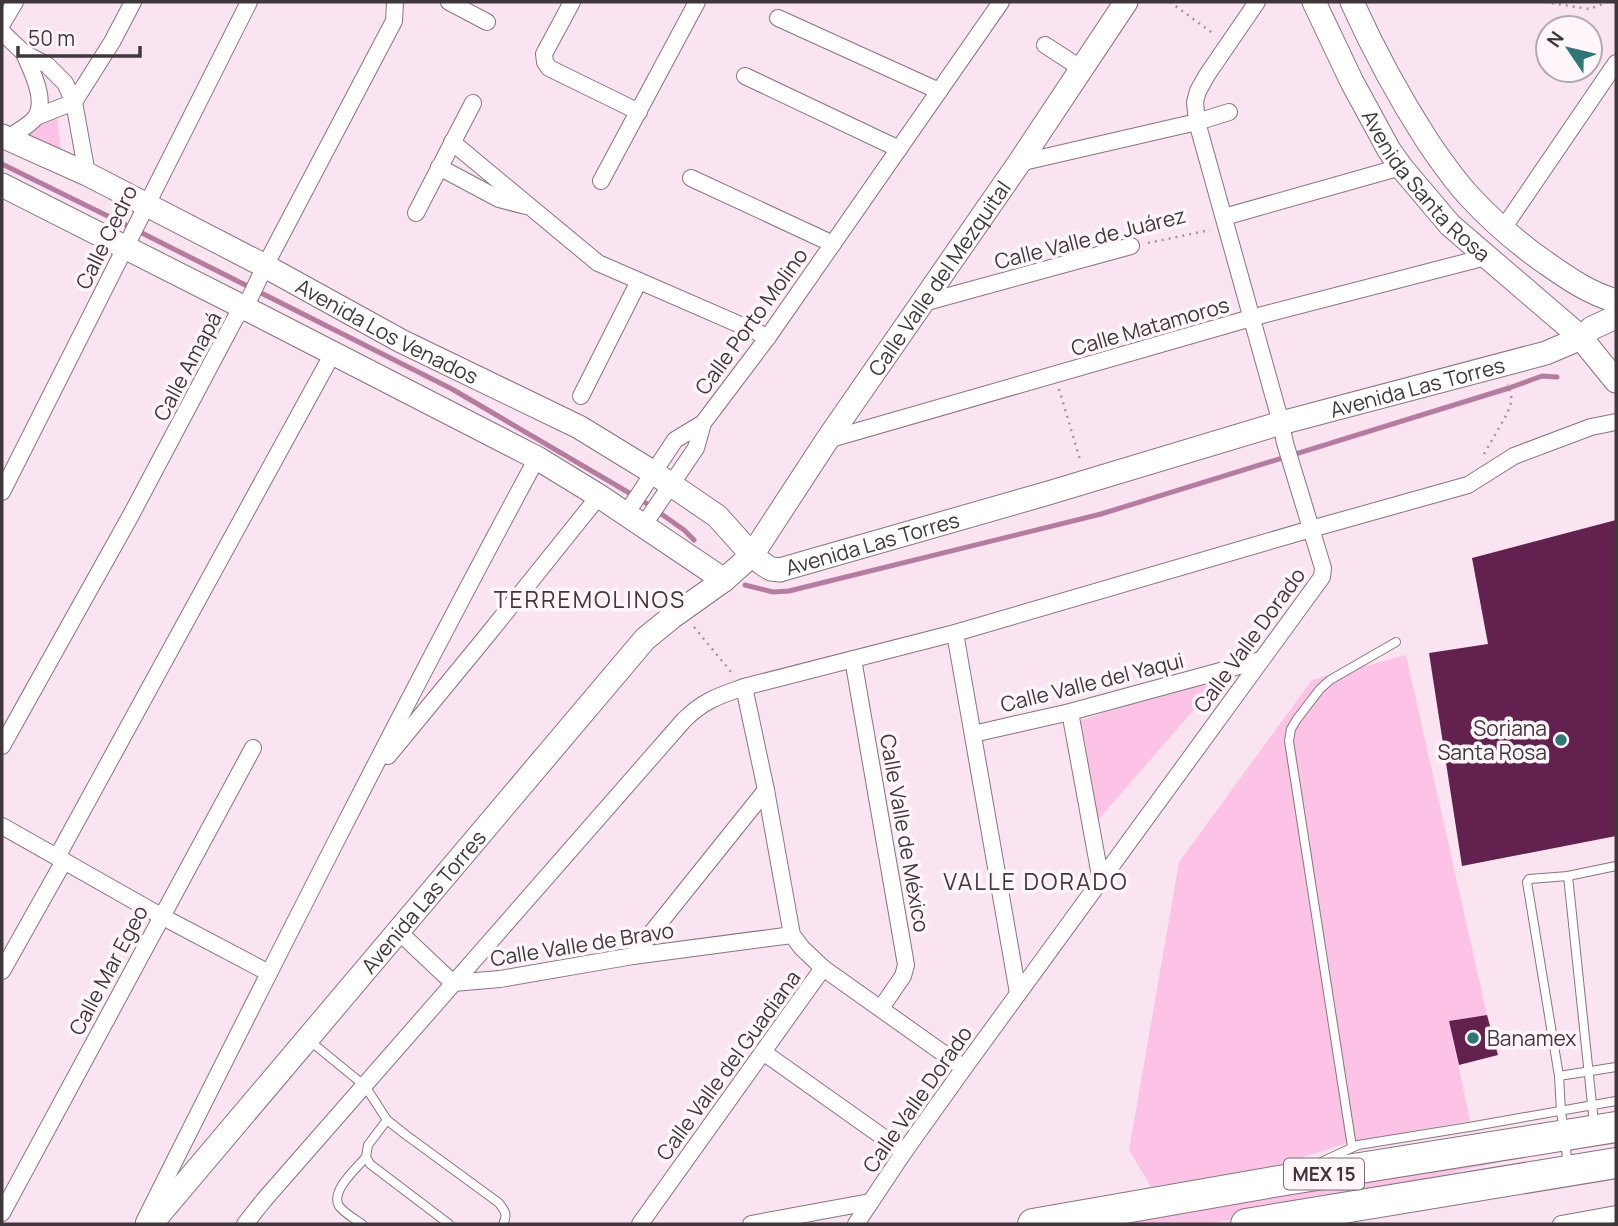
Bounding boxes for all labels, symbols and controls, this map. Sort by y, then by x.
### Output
scale bar [18,14,140,58]
north arrow [1534,14,1604,84]
text: 50 m [28,24,75,52]
text: N [1541,26,1570,52]
street label: Avenida Santa Rosa [1356,105,1497,268]
street label: Calle Valle del Mezquital [862,175,1017,381]
street label: Calle Cedro [69,180,143,294]
street label: Calle Valle de Juárez [991,201,1189,275]
street label: Calle Porto Molino [688,242,814,400]
street label: Avenida Los Venados [291,272,483,390]
street label: Calle Matamoros [1068,290,1232,362]
street label: Calle Amapá [147,307,227,425]
street label: Avenida Las Torres [1327,351,1508,423]
street label: Avenida Las Torres [782,505,963,582]
street label: Calle Valle Dorado [1187,562,1311,718]
district label: TERREMOLINOS [494,583,686,615]
street label: Calle Valle del Yaqui [997,646,1187,718]
place label: Soriana Santa Rosa [1437,714,1547,766]
street label: Calle Valle de México [874,732,936,934]
marker: Soriana Santa Rosa [1553,732,1569,748]
street label: Avenida Las Torres [355,824,492,979]
district label: VALLE DORADO [943,865,1129,897]
street label: Calle Mar Egeo [62,900,154,1040]
street label: Calle Valle de Bravo [488,916,676,972]
street label: Calle Valle del Guadiana [649,964,807,1166]
street label: Calle Valle Dorado [856,1020,978,1178]
place label: Banamex [1487,1024,1576,1052]
marker: Banamex [1465,1030,1481,1046]
road number: MEX 15 [1284,1158,1364,1190]

